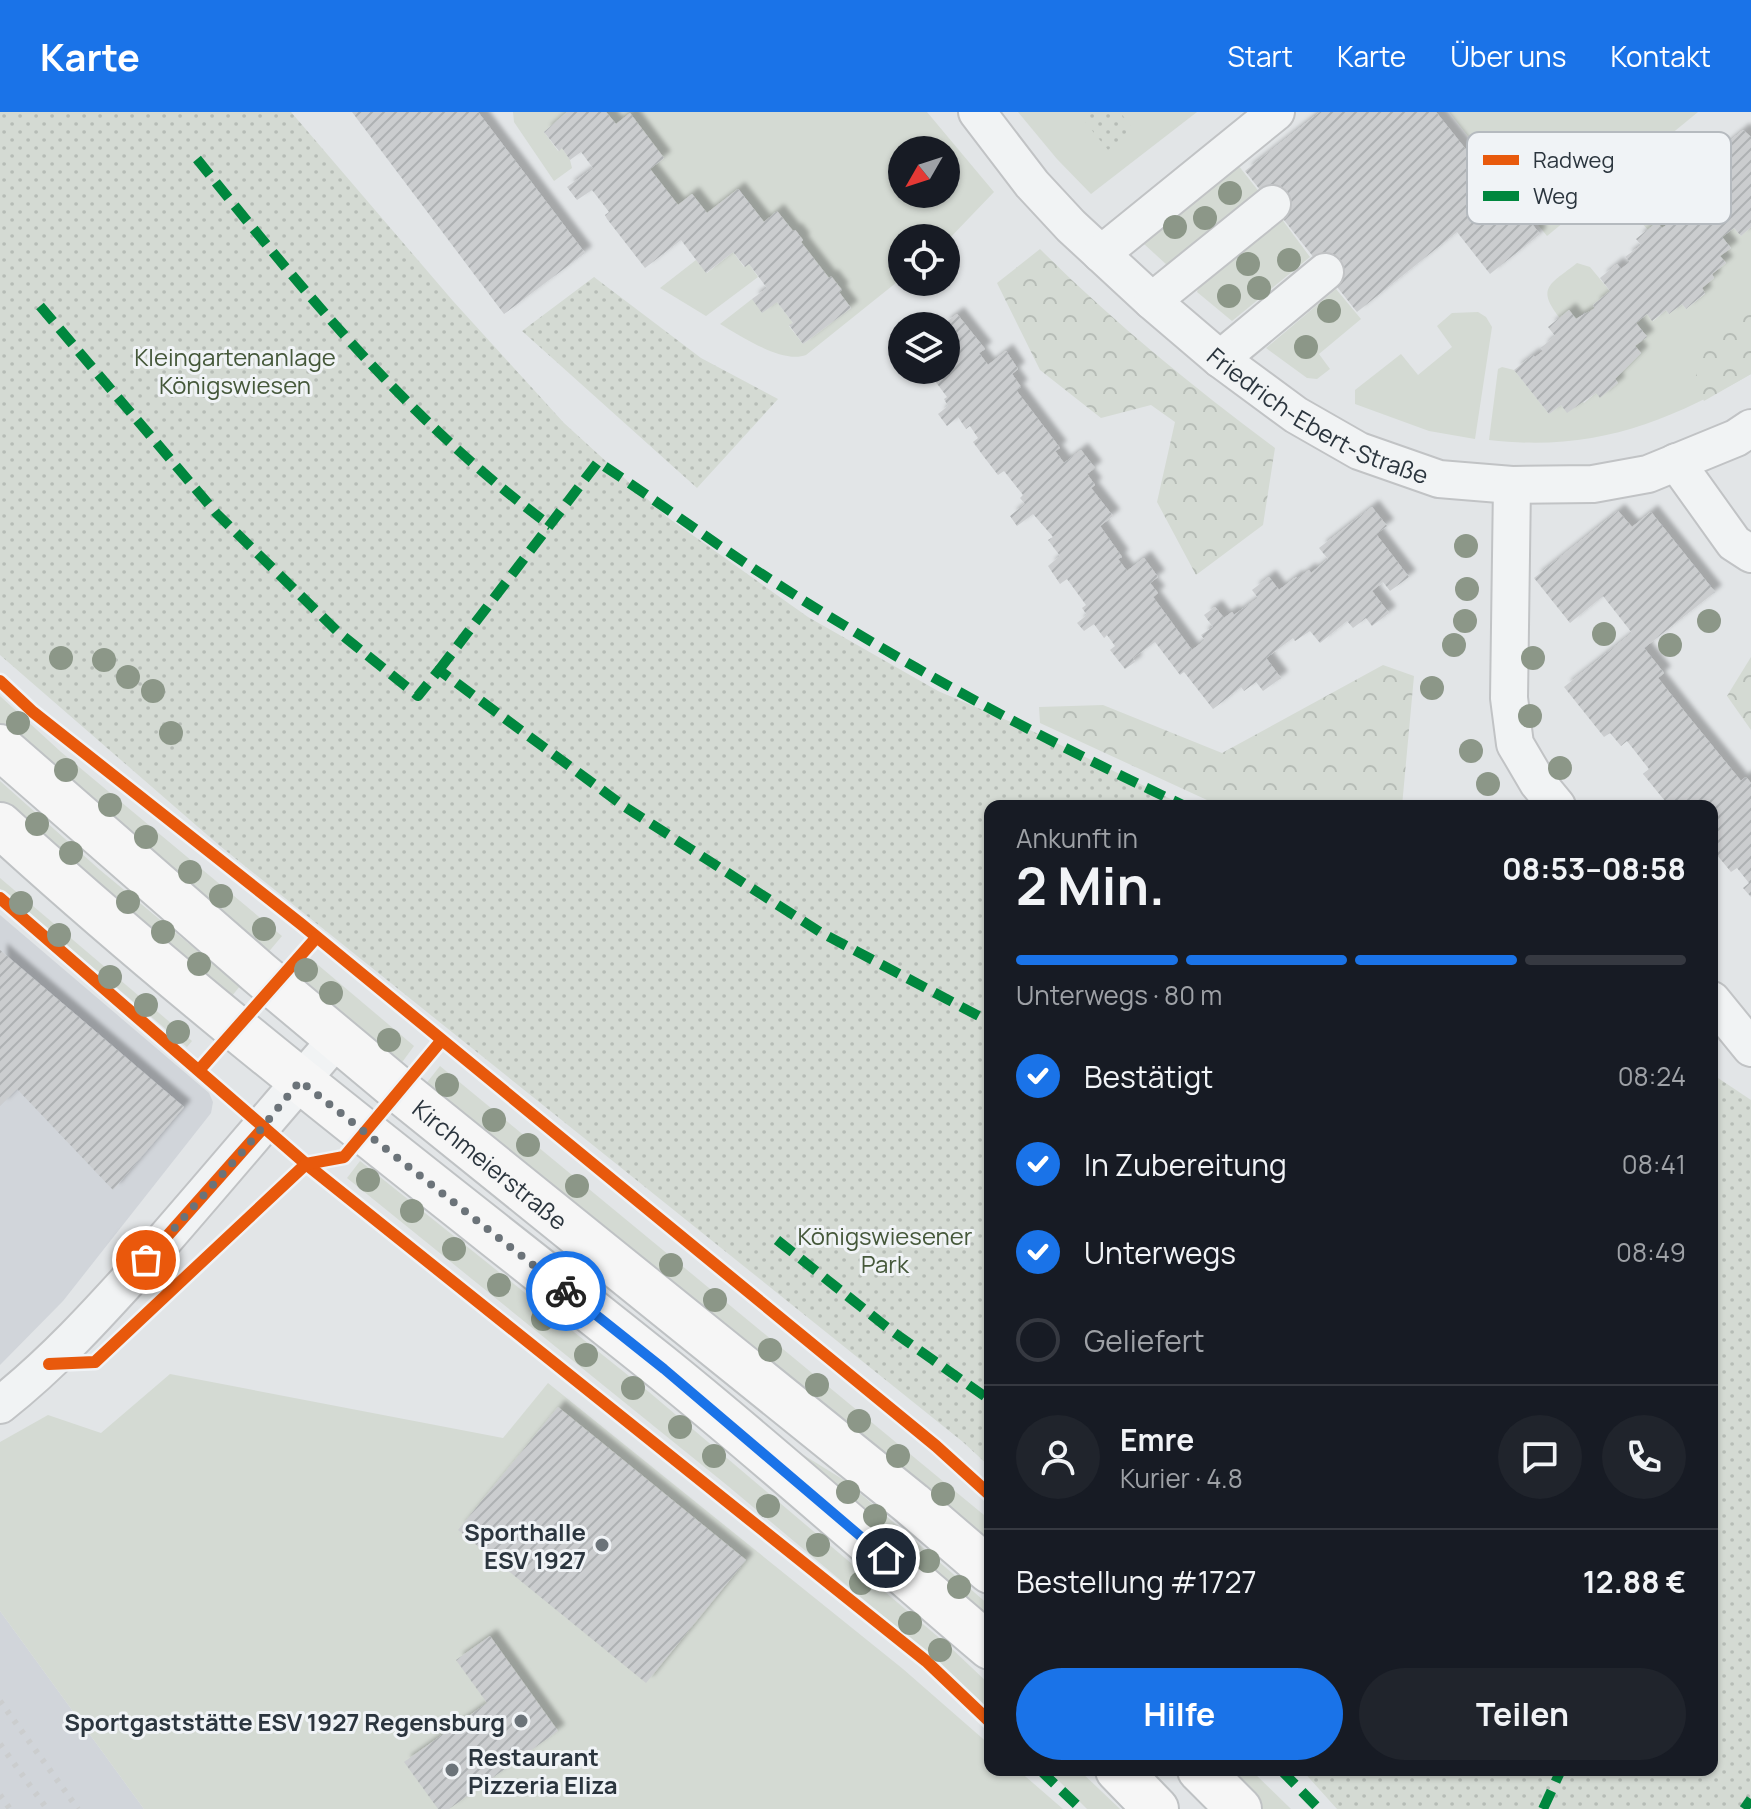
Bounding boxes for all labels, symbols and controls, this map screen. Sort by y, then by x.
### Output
text: Karte [40,30,140,82]
text: Start [1228,37,1293,75]
text: Karte [1337,37,1406,75]
text: Über uns [1450,37,1566,75]
text: Kontakt [1610,37,1711,75]
legend [1467,132,1731,224]
north arrow [888,136,960,208]
map controls [888,136,960,384]
text: Radweg [1533,145,1614,175]
text: Weg [1533,181,1578,211]
button: locate [888,224,960,296]
button: layers [888,312,960,384]
street label: Friedrich-Ebert-Straße [1201,339,1433,491]
park label: Kleingartenanlage Königswiesen [134,340,336,401]
text: Ankunft in [1016,820,1138,856]
text: 08:53–08:58 [1502,848,1686,889]
text: 2 Min. [1016,850,1165,921]
text: Unterwegs · 80 m [1016,977,1222,1013]
icon: check [1016,1054,1060,1098]
text: Bestätigt [1084,1056,1213,1097]
text: 08:24 [1618,1058,1686,1094]
street label: Kirchmeierstraße [406,1091,575,1237]
icon: check [1016,1142,1060,1186]
text: In Zubereitung [1084,1144,1287,1185]
text: 08:41 [1622,1146,1686,1182]
park label: Königswiesener Park [798,1219,973,1280]
pin [112,1226,180,1294]
icon: check [1016,1230,1060,1274]
text: Unterwegs [1084,1232,1236,1273]
text: 08:49 [1616,1234,1686,1270]
icon: bag [124,1238,168,1282]
courier [526,1251,606,1331]
icon: bike [544,1269,588,1313]
text: Geliefert [1084,1320,1205,1361]
button: person [1016,1415,1100,1499]
button: chat [1498,1415,1582,1499]
button: phone [1602,1415,1686,1499]
text: Emre [1120,1419,1194,1460]
text: Kurier · 4.8 [1120,1460,1243,1496]
place label: Sporthalle ESV 1927 [464,1515,586,1576]
pin [852,1524,920,1592]
marker: Sporthalle ESV 1927 [593,1536,611,1554]
icon: home [864,1536,908,1580]
text: Bestellung #1727 [1016,1561,1257,1602]
text: 12.88 € [1583,1561,1686,1602]
button: Hilfe [1016,1668,1343,1760]
button: Teilen [1359,1668,1686,1760]
place label: Sportgaststätte ESV 1927 Regensburg [64,1705,505,1738]
marker: Sportgaststätte ESV 1927 Regensburg [512,1712,530,1730]
place label: Restaurant Pizzeria Eliza [468,1740,618,1801]
marker: Restaurant Pizzeria Eliza [443,1761,461,1779]

